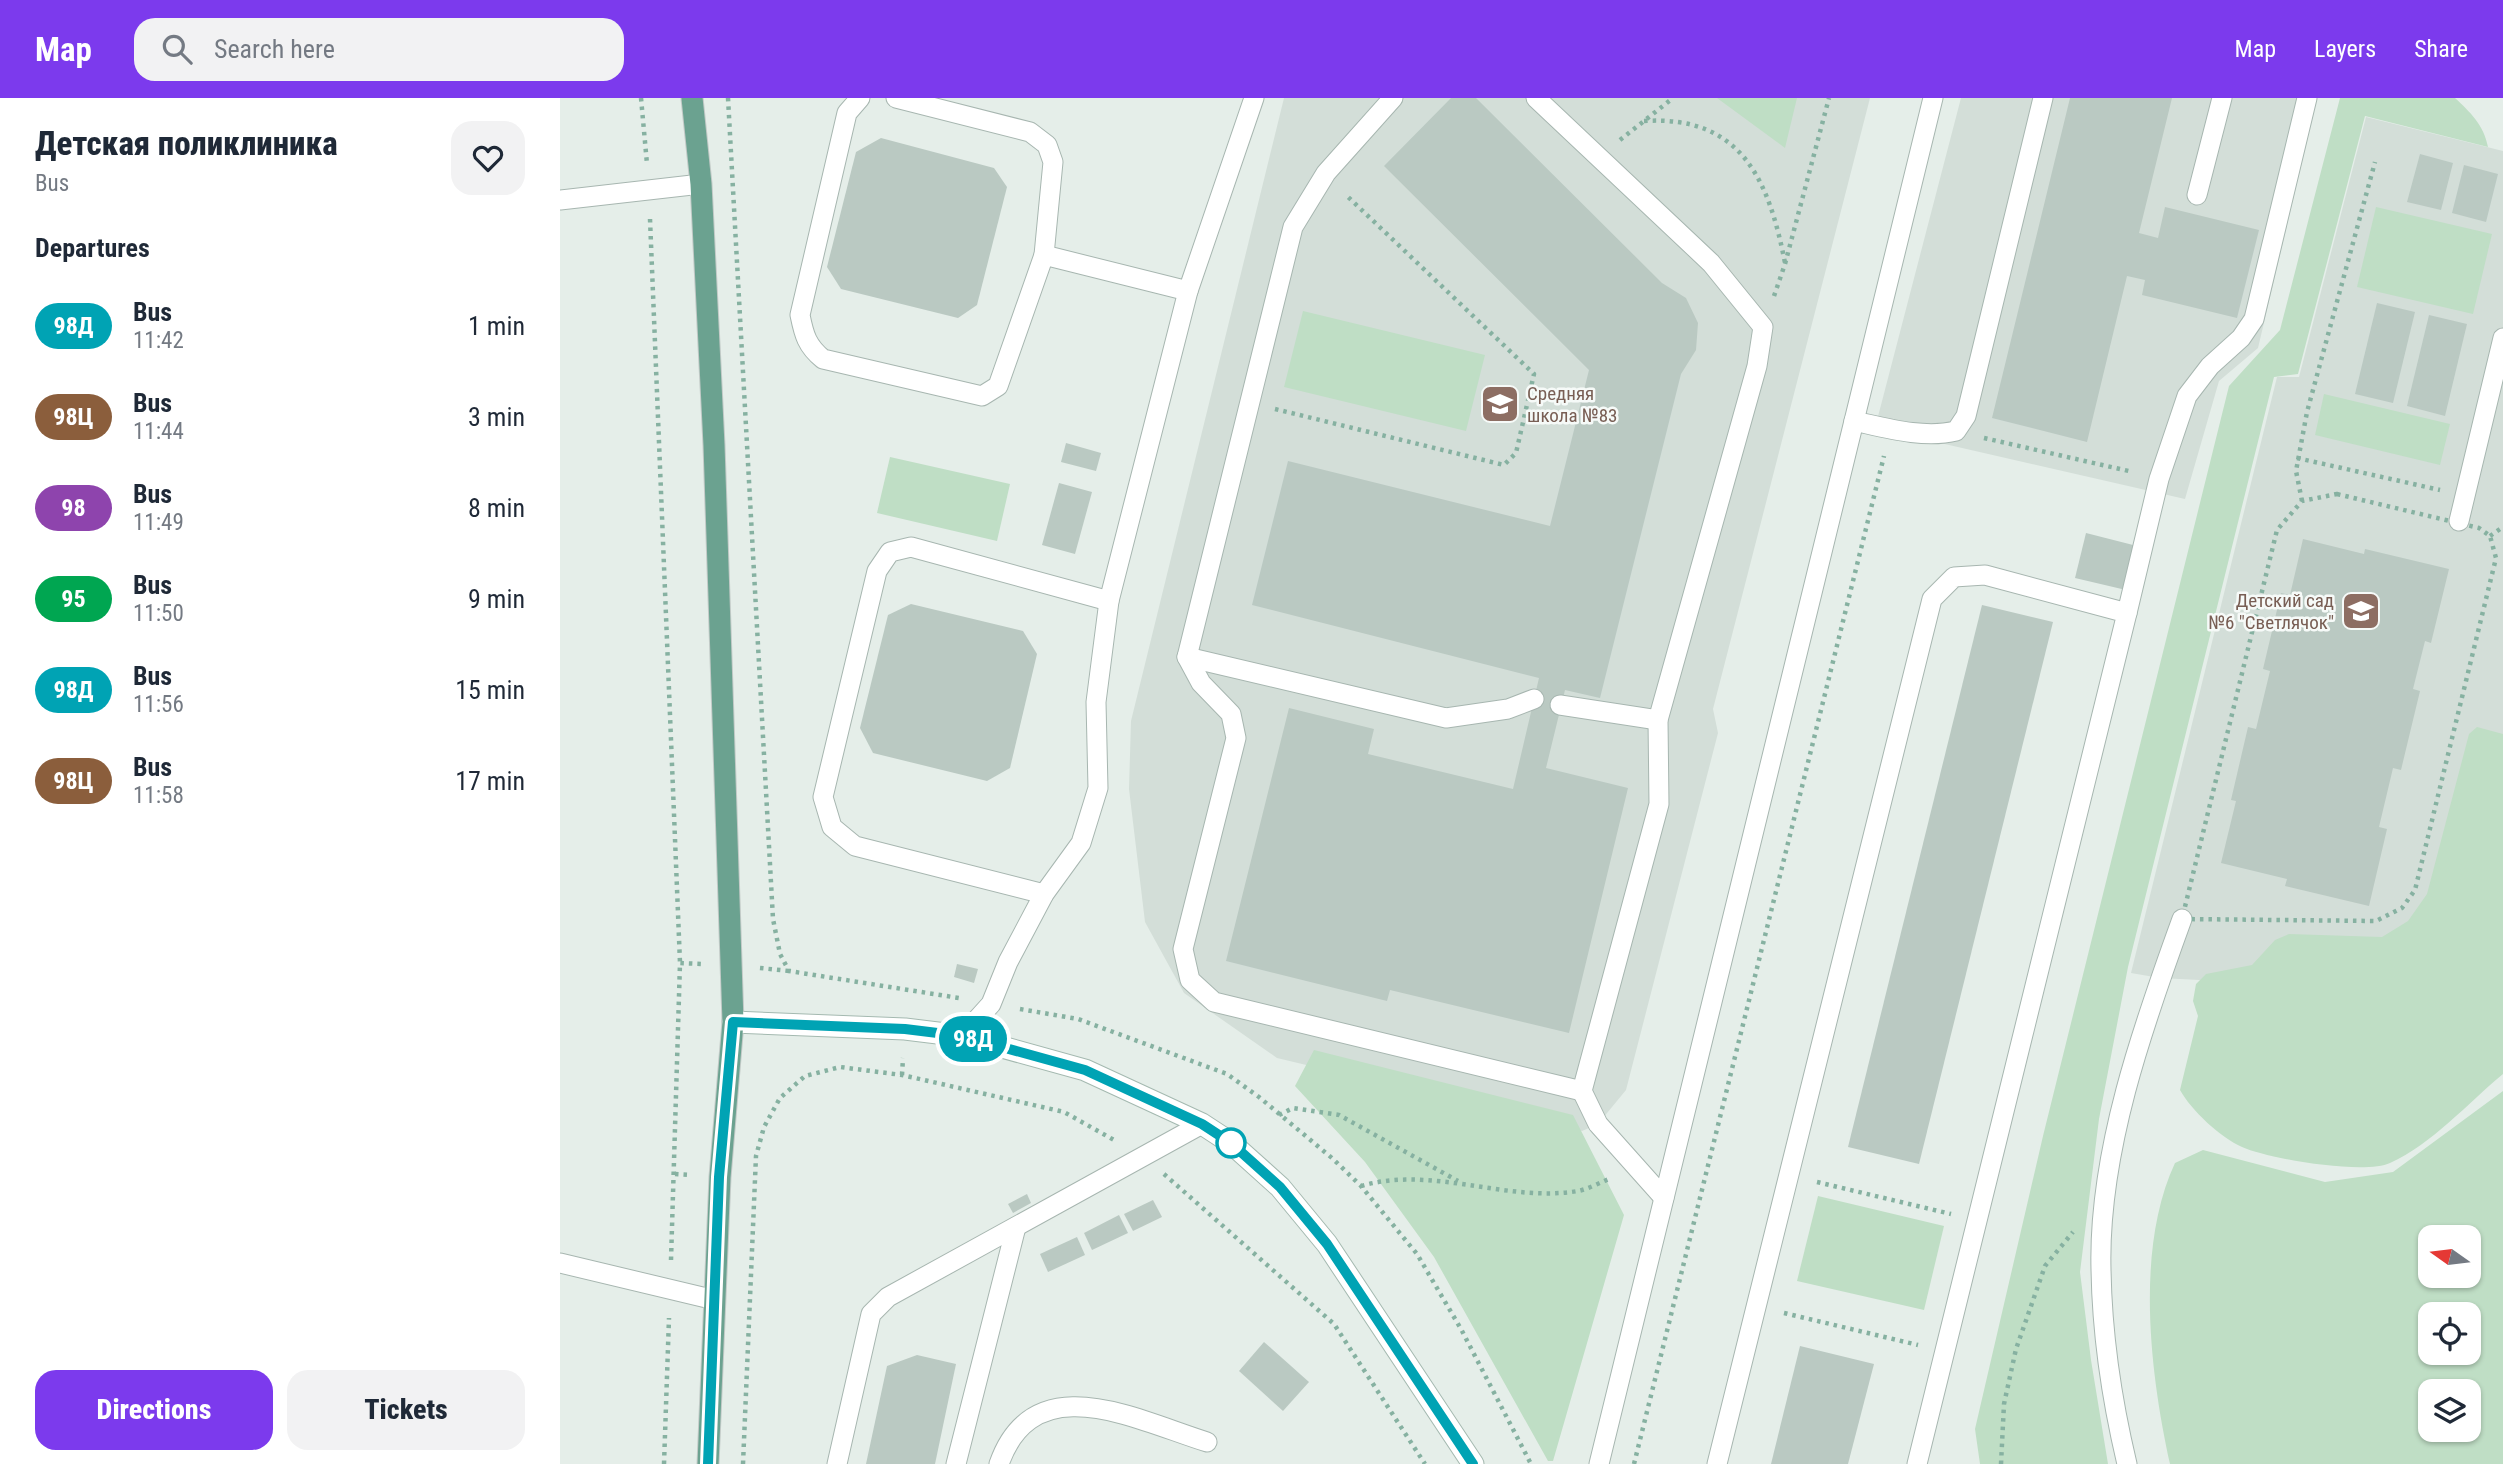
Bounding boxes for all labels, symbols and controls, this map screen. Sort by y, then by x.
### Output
search box [134,18,624,81]
text: Map [35,30,92,69]
icon: search [158,30,196,68]
text: Search here [214,34,335,64]
text: Map [2235,35,2276,63]
text: Layers [2314,35,2376,63]
text: Share [2414,35,2468,63]
button: heart [451,121,525,195]
text: Детская поликлиника [35,124,338,163]
text: Bus [35,170,69,197]
text: Departures [35,233,150,263]
text: Bus [133,297,172,327]
text: 1 min [468,311,525,341]
text: 98Д [54,312,94,340]
text: 11:42 [133,327,184,354]
place label: Средняя школа №83 [1527,382,1617,427]
school or university icon: Средняя школа №83 [1479,383,1521,425]
text: Bus [133,388,172,418]
text: 3 min [468,402,525,432]
text: 98Ц [53,403,94,431]
text: 11:44 [133,418,184,445]
text: Bus [133,479,172,509]
text: 8 min [468,493,525,523]
text: 98 [61,494,86,522]
text: 11:49 [133,509,184,536]
text: Bus [133,570,172,600]
text: 9 min [468,584,525,614]
text: 95 [61,585,86,613]
place label: Детский сад №6 "Светлячок" [2208,589,2334,634]
school or university icon: Детский сад №6 "Светлячок" [2340,590,2382,632]
text: 11:50 [133,600,184,627]
text: Bus [133,661,172,691]
text: 15 min [455,675,525,705]
text: 98Д [54,676,94,704]
text: 11:56 [133,691,184,718]
text: Bus [133,752,172,782]
text: 17 min [455,766,525,796]
text: 98Ц [53,767,94,795]
text: 11:58 [133,782,184,809]
line badge: 98Д [933,1016,1013,1062]
text: 98Д [953,1025,993,1053]
unlabelled marker [1216,1128,1246,1158]
north arrow [2418,1225,2482,1288]
map controls [2418,1225,2481,1442]
button: locate [2418,1302,2481,1365]
button: Directions [35,1370,273,1450]
button: Tickets [287,1370,525,1450]
button: layers [2418,1379,2481,1442]

